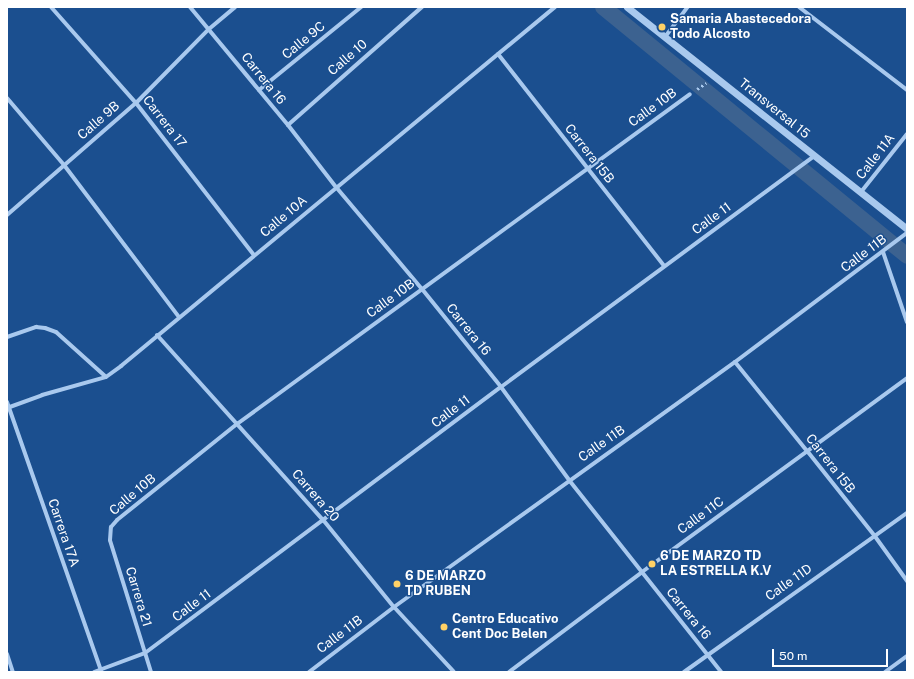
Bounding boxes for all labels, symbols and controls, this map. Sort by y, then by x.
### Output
place label: Samaria Abastecedora Todo Alcosto [670,12,811,43]
street label: Calle 9C [279,19,329,63]
marker: Samaria Abastecedora Todo Alcosto [657,22,667,32]
street label: Calle 10 [325,37,371,79]
street label: Carrera 16 [237,50,289,108]
street label: Transversal 15 [735,76,813,142]
street label: Calle 10B [626,85,680,131]
street label: Carrera 17 [139,93,189,151]
street label: Calle 9B [75,98,123,144]
street label: Carrera 15B [561,121,617,187]
street label: Calle 11A [853,131,899,183]
street label: Calle 10A [257,193,311,241]
street label: Calle 11 [689,200,735,238]
street label: Calle 11B [838,232,890,276]
street label: Calle 10B [364,276,418,322]
street label: Carrera 16 [442,301,494,359]
street label: Calle 11 [429,392,473,432]
street label: Calle 11B [576,422,628,466]
street label: Carrera 15B [802,431,858,497]
street label: Carrera 20 [288,467,342,525]
street label: Calle 10B [107,471,159,519]
street label: Calle 11C [675,494,727,538]
street label: Carrera 17A [44,497,82,569]
place label: 6 DE MARZO TD LA ESTRELLA K.V [660,549,771,580]
marker: 6 DE MARZO TD LA ESTRELLA K.V [647,559,657,569]
street label: Calle 11D [763,561,815,605]
street label: Carrera 21 [122,565,154,629]
place label: 6 DE MARZO TD RUBEN [405,569,486,600]
marker: 6 DE MARZO TD RUBEN [392,579,402,589]
street label: Carrera 16 [662,585,714,643]
street label: Calle 11 [170,586,214,626]
place label: Centro Educativo Cent Doc Belen [452,612,558,643]
street label: Calle 11B [314,613,366,657]
marker: Centro Educativo Cent Doc Belen [439,622,449,632]
scale bar [774,641,890,667]
text: 50 m [779,649,807,663]

